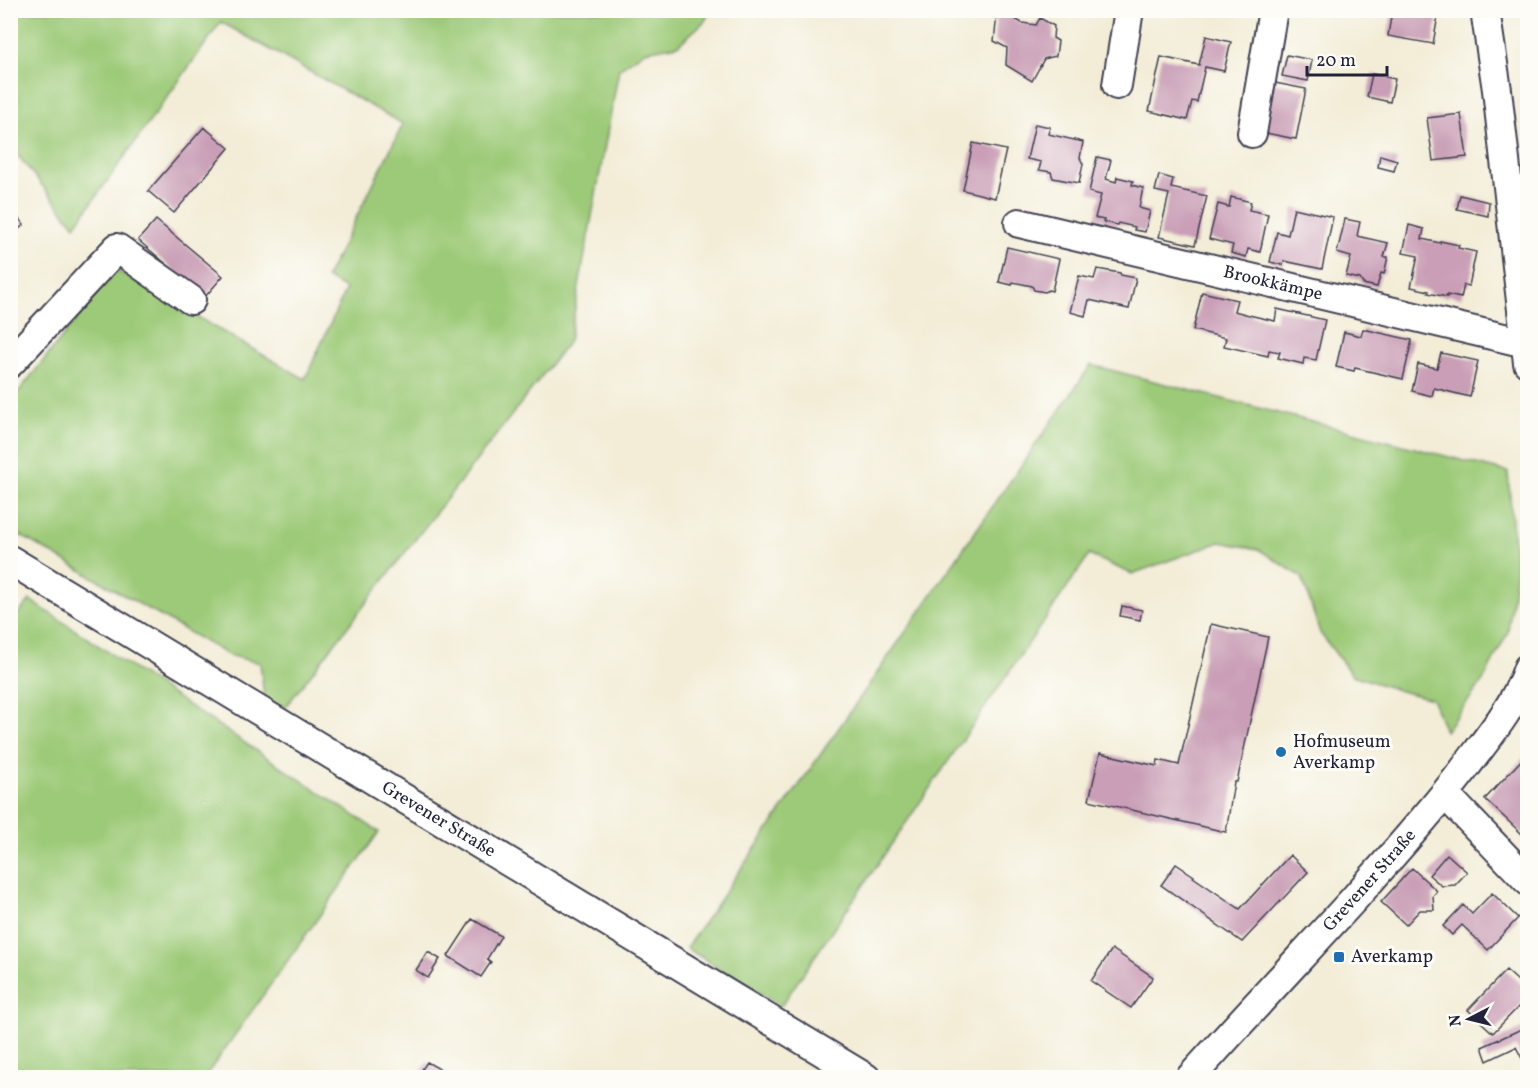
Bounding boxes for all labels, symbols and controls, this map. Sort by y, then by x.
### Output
scale bar [1307,39,1386,77]
text: 20 m [1316,49,1356,74]
street label: Brookkämpe [1221,259,1325,307]
place label: Hofmuseum Averkamp [1293,730,1391,776]
marker: Hofmuseum Averkamp [1274,745,1288,759]
street label: Grevener Straße [377,775,500,864]
street label: Grevener Straße [1317,824,1422,937]
place label: Averkamp [1351,945,1433,970]
marker: Averkamp [1332,950,1346,964]
north arrow [1439,989,1499,1049]
text: N [1444,1013,1468,1028]

